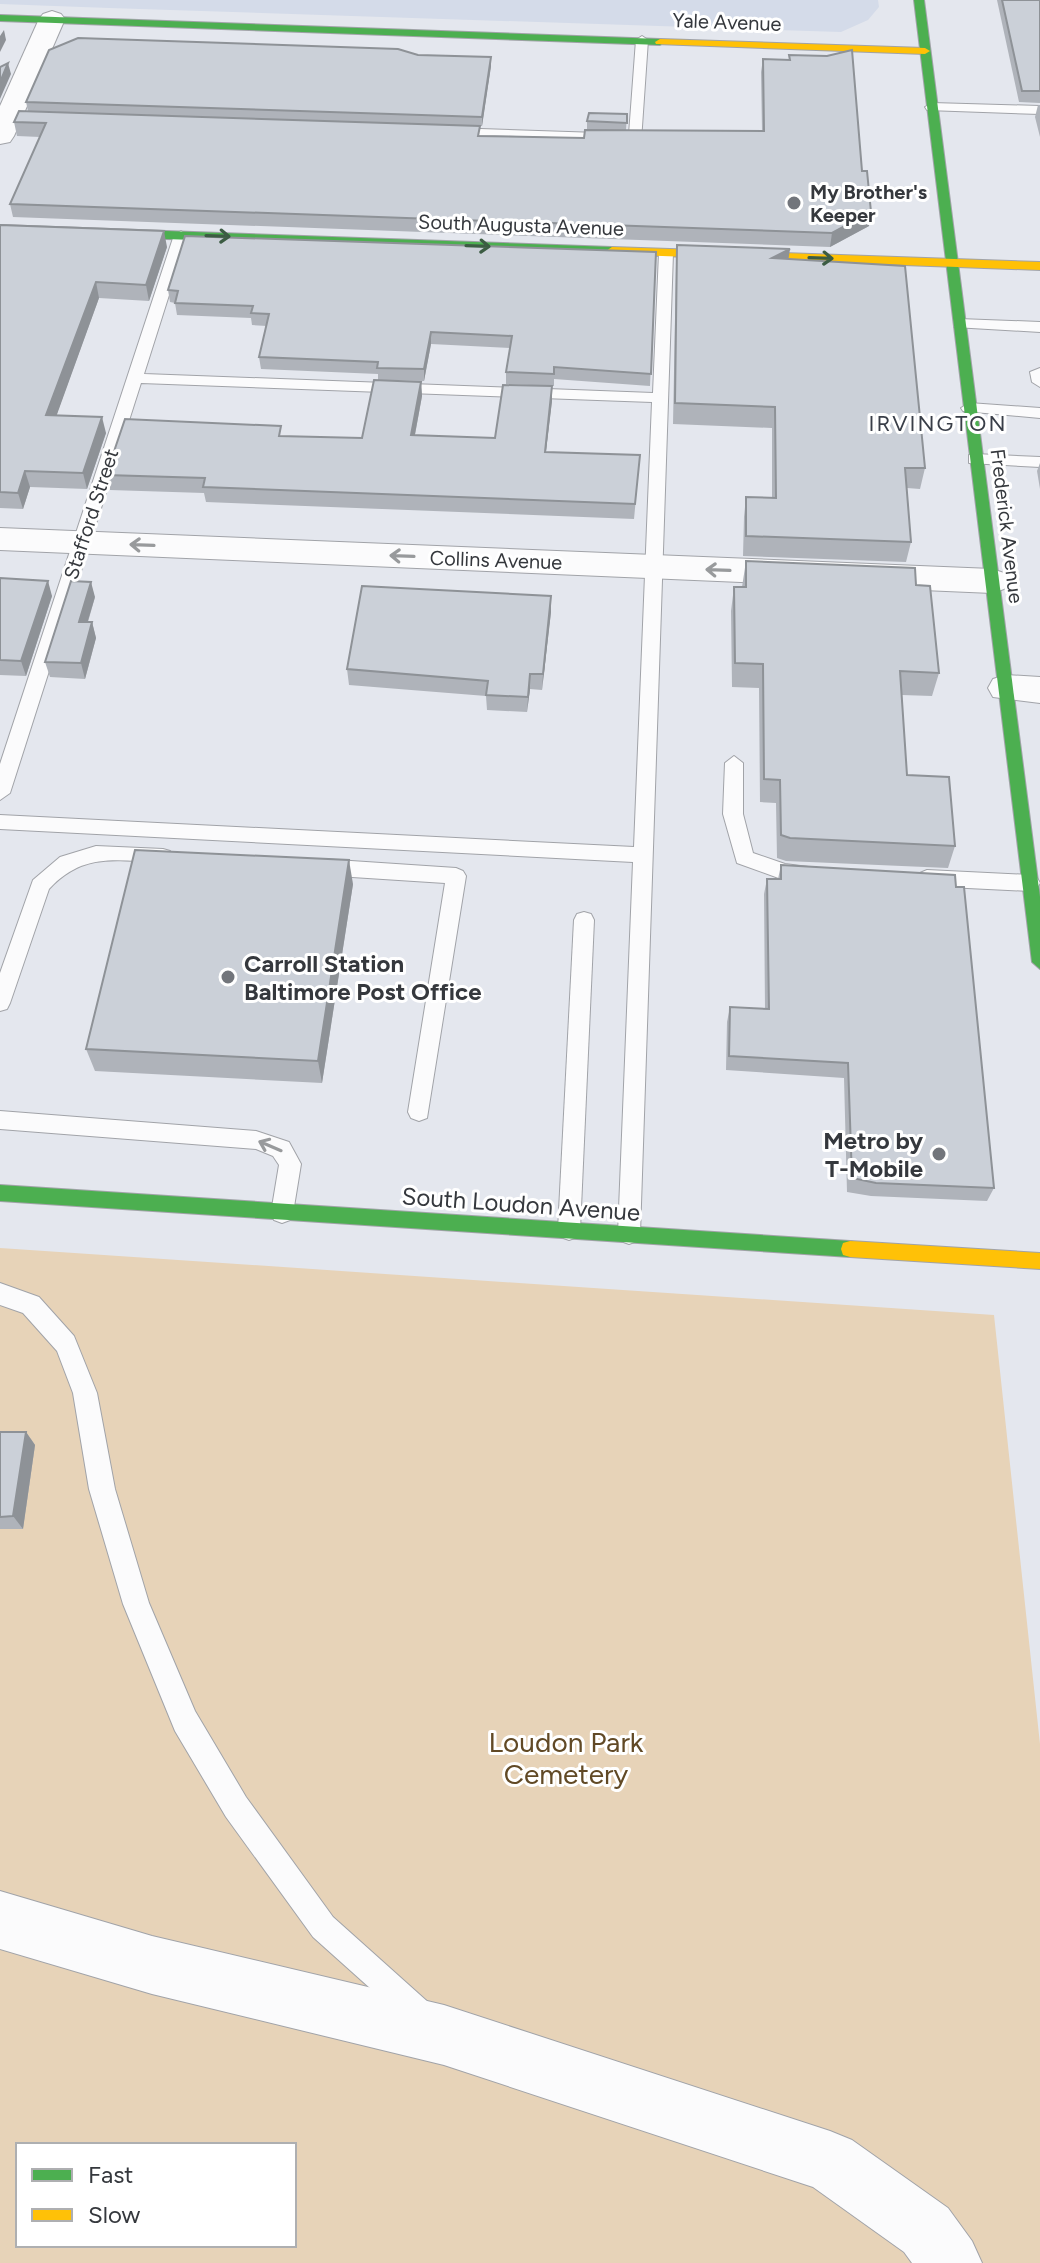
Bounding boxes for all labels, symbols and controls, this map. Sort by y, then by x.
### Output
street label: Yale Avenue [672,8,782,36]
place label: My Brother's Keeper [810,180,927,227]
marker: My Brother's Keeper [785,194,803,212]
street label: South Augusta Avenue [418,209,624,241]
one-way arrow [204,229,231,244]
one-way arrow [464,238,491,253]
one-way arrow [807,251,834,266]
district label: IRVINGTON [869,410,1007,437]
street label: Stafford Street [59,446,123,582]
street label: Frederick Avenue [986,447,1028,605]
one-way arrow [129,538,156,553]
street label: Collins Avenue [429,546,563,574]
one-way arrow [389,549,416,564]
one-way arrow [705,562,732,577]
place label: Carroll Station Baltimore Post Office [244,949,481,1006]
marker: Carroll Station Baltimore Post Office [219,968,237,986]
place label: Metro by T-Mobile [823,1126,923,1183]
one-way arrow [258,1138,282,1153]
marker: Metro by T-Mobile [930,1145,948,1163]
street label: South Loudon Avenue [401,1181,641,1227]
park label: Loudon Park Cemetery [489,1725,644,1791]
legend [16,2143,296,2247]
text: Fast [88,2160,133,2189]
text: Slow [88,2200,141,2229]

